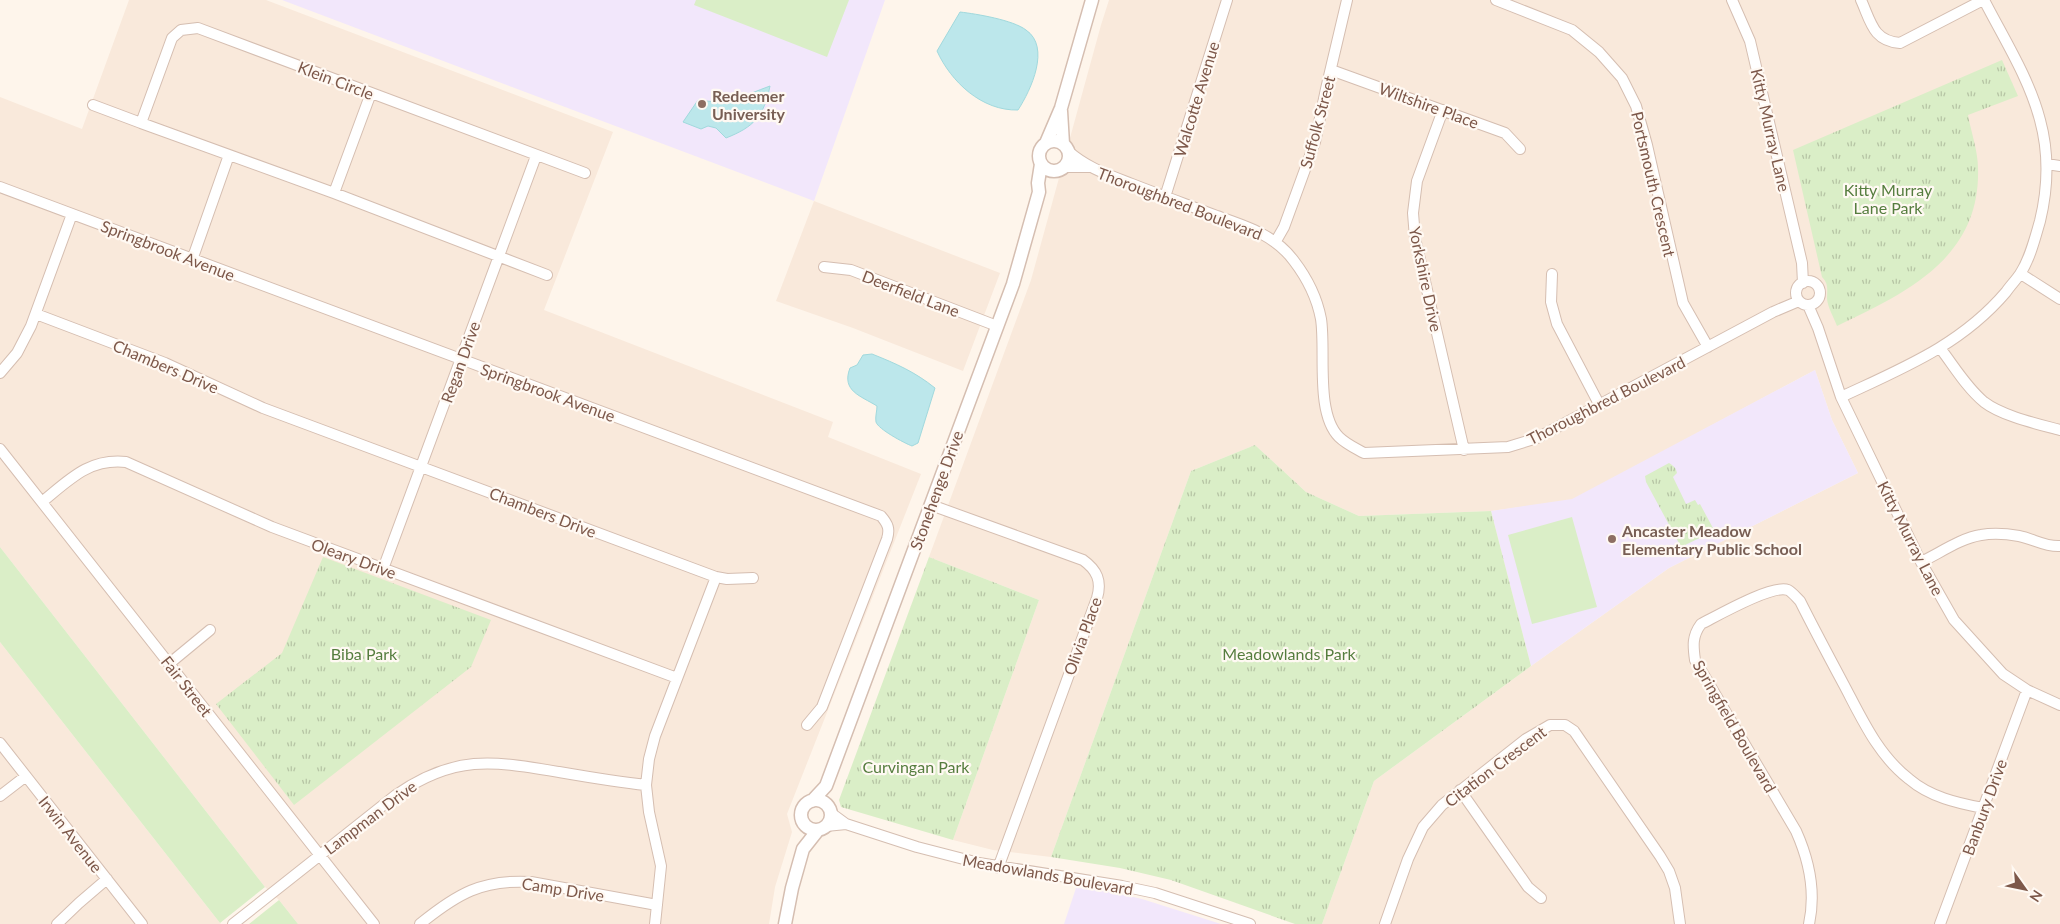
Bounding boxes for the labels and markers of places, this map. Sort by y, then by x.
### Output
place label: Redeemer University [712,86,785,123]
marker: Redeemer University [696,98,708,110]
place label: Ancaster Meadow Elementary Public School [1621,521,1802,558]
marker: Ancaster Meadow Elementary Public School [1606,533,1618,545]

